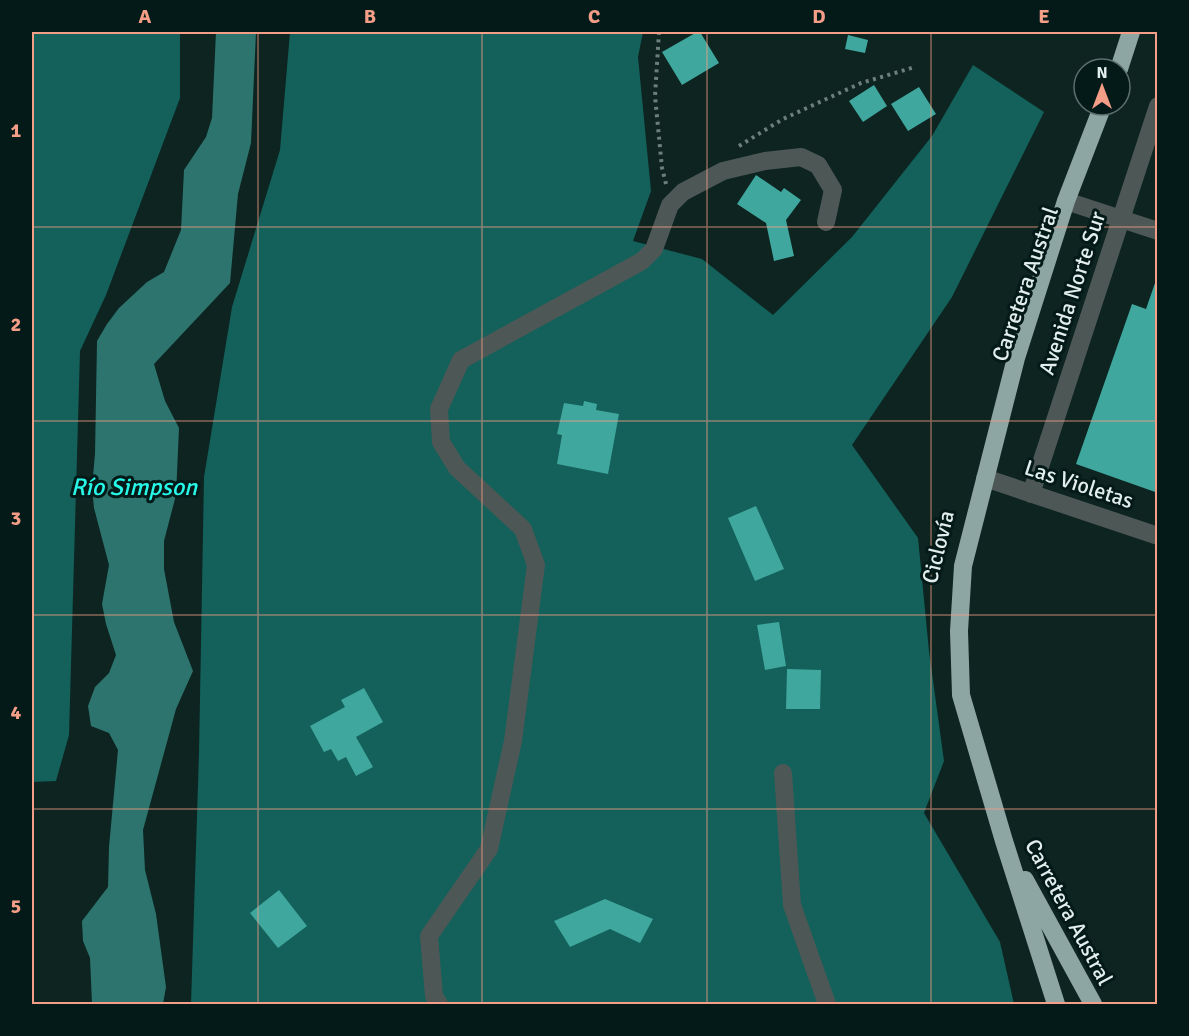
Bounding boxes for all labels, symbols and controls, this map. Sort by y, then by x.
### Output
text: A [139,4,152,29]
text: B [364,4,376,29]
text: C [588,4,600,29]
text: D [812,4,826,29]
text: E [1038,4,1050,29]
north arrow [1072,57,1132,117]
text: N [1096,63,1108,83]
text: 1 [11,118,22,143]
street label: Carretera Austral [986,203,1064,365]
street label: Avenida Norte Sur [1033,208,1111,378]
text: 2 [11,312,21,337]
street label: Las Violetas [1021,454,1137,514]
water label: Río Simpson [71,472,198,502]
text: 3 [11,506,21,531]
street label: Ciclovía [916,508,960,586]
text: 4 [11,700,22,725]
street label: Carretera Austral [1019,834,1119,990]
text: 5 [11,894,21,919]

